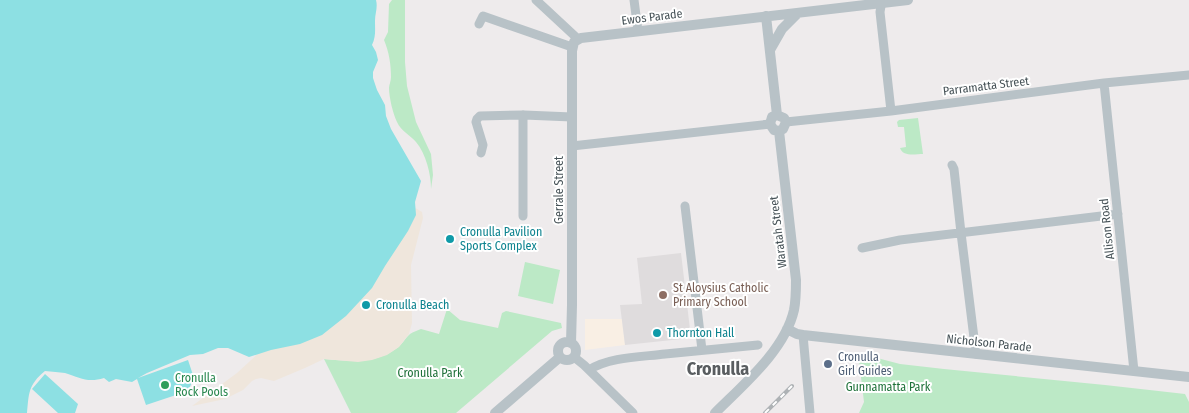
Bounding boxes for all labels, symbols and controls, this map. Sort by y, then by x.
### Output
street label: Ewos Parade [621,6,683,28]
street label: Parramatta Street [942,74,1030,98]
street label: Gerrale Street [552,156,566,224]
street label: Waratah Street [767,195,789,269]
street label: Allison Road [1097,198,1117,260]
place label: Cronulla Pavilion Sports Complex [460,225,542,253]
marker: Cronulla Pavilion Sports Complex [444,233,456,245]
place label: St Aloysius Catholic Primary School [673,281,769,309]
marker: St Aloysius Catholic Primary School [657,289,669,301]
place label: Cronulla Beach [376,298,449,312]
marker: Cronulla Beach [360,299,372,311]
place label: Thornton Hall [667,326,734,340]
marker: Thornton Hall [651,327,663,339]
street label: Nicholson Parade [946,332,1032,354]
place label: Cronulla Girl Guides [838,350,892,378]
district label: Cronulla [687,358,749,380]
marker: Cronulla Girl Guides [822,358,834,370]
park label: Cronulla Park [398,366,463,380]
place label: Cronulla Rock Pools [175,371,228,399]
marker: Cronulla Rock Pools [159,379,171,391]
park label: Gunnamatta Park [846,380,931,394]

